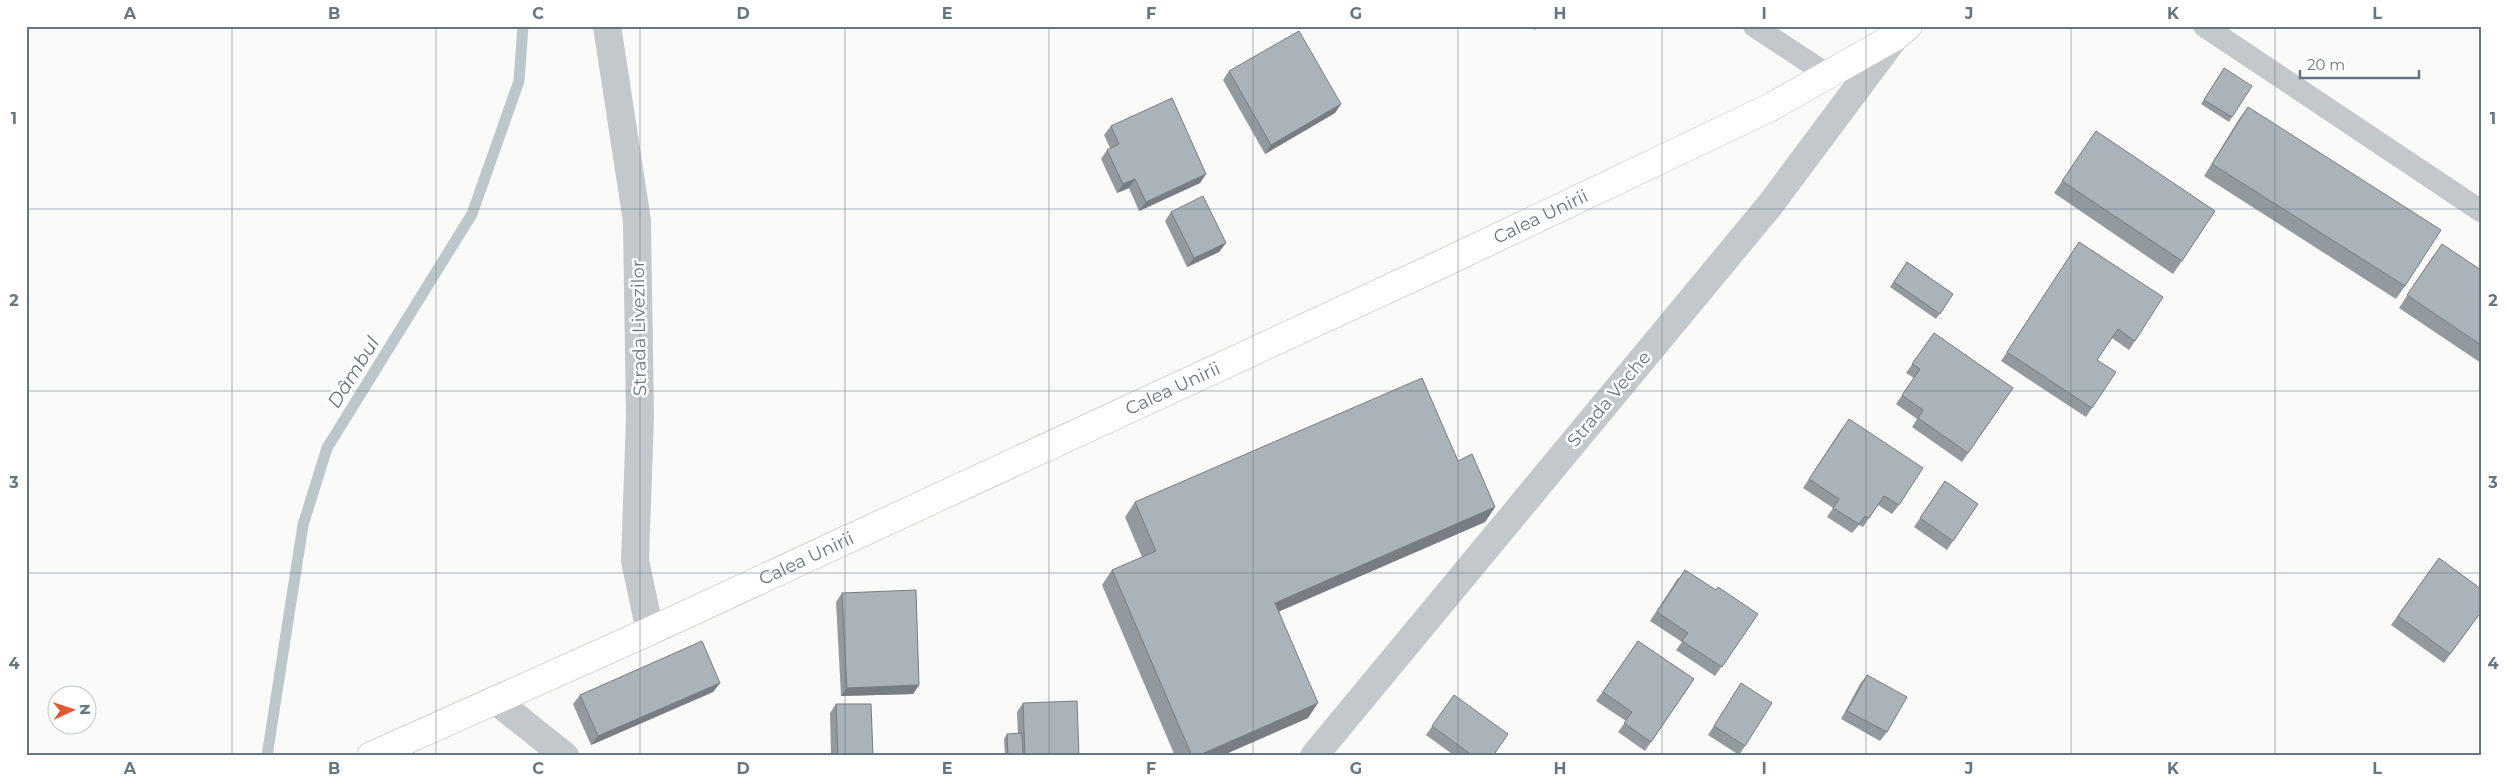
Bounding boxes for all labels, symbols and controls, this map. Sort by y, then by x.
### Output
text: A [123,4,137,23]
text: B [328,4,340,23]
text: C [532,4,544,23]
text: D [736,4,750,23]
text: E [942,4,952,23]
text: F [1146,4,1156,23]
text: G [1350,4,1362,23]
text: H [1554,4,1566,23]
text: I [1761,4,1767,23]
text: J [1964,4,1973,23]
text: K [2167,4,2180,23]
text: L [2372,4,2382,23]
scale bar [2300,48,2418,80]
text: 20 m [2307,55,2345,74]
text: 1 [11,109,17,128]
text: 1 [2490,109,2496,128]
street label: Calea Unirii [1490,185,1591,249]
street label: Strada Livezilor [627,260,651,396]
text: 2 [9,291,19,310]
text: 2 [2488,291,2498,310]
water label: Dâmbul [323,332,385,412]
street label: Strada Veche [1562,346,1656,451]
street label: Calea Unirii [1122,357,1224,420]
text: 3 [8,473,19,492]
text: 3 [2487,473,2498,492]
street label: Calea Unirii [755,527,857,590]
text: 4 [8,654,20,673]
text: 4 [2487,654,2499,673]
north arrow [48,684,98,734]
text: N [76,703,94,715]
text: A [123,759,137,778]
text: B [328,759,340,778]
text: C [532,759,544,778]
text: D [736,759,750,778]
text: E [942,759,952,778]
text: F [1146,759,1156,778]
text: G [1350,759,1362,778]
text: H [1554,759,1566,778]
text: I [1761,759,1767,778]
text: J [1964,759,1973,778]
text: K [2167,759,2180,778]
text: L [2372,759,2382,778]

